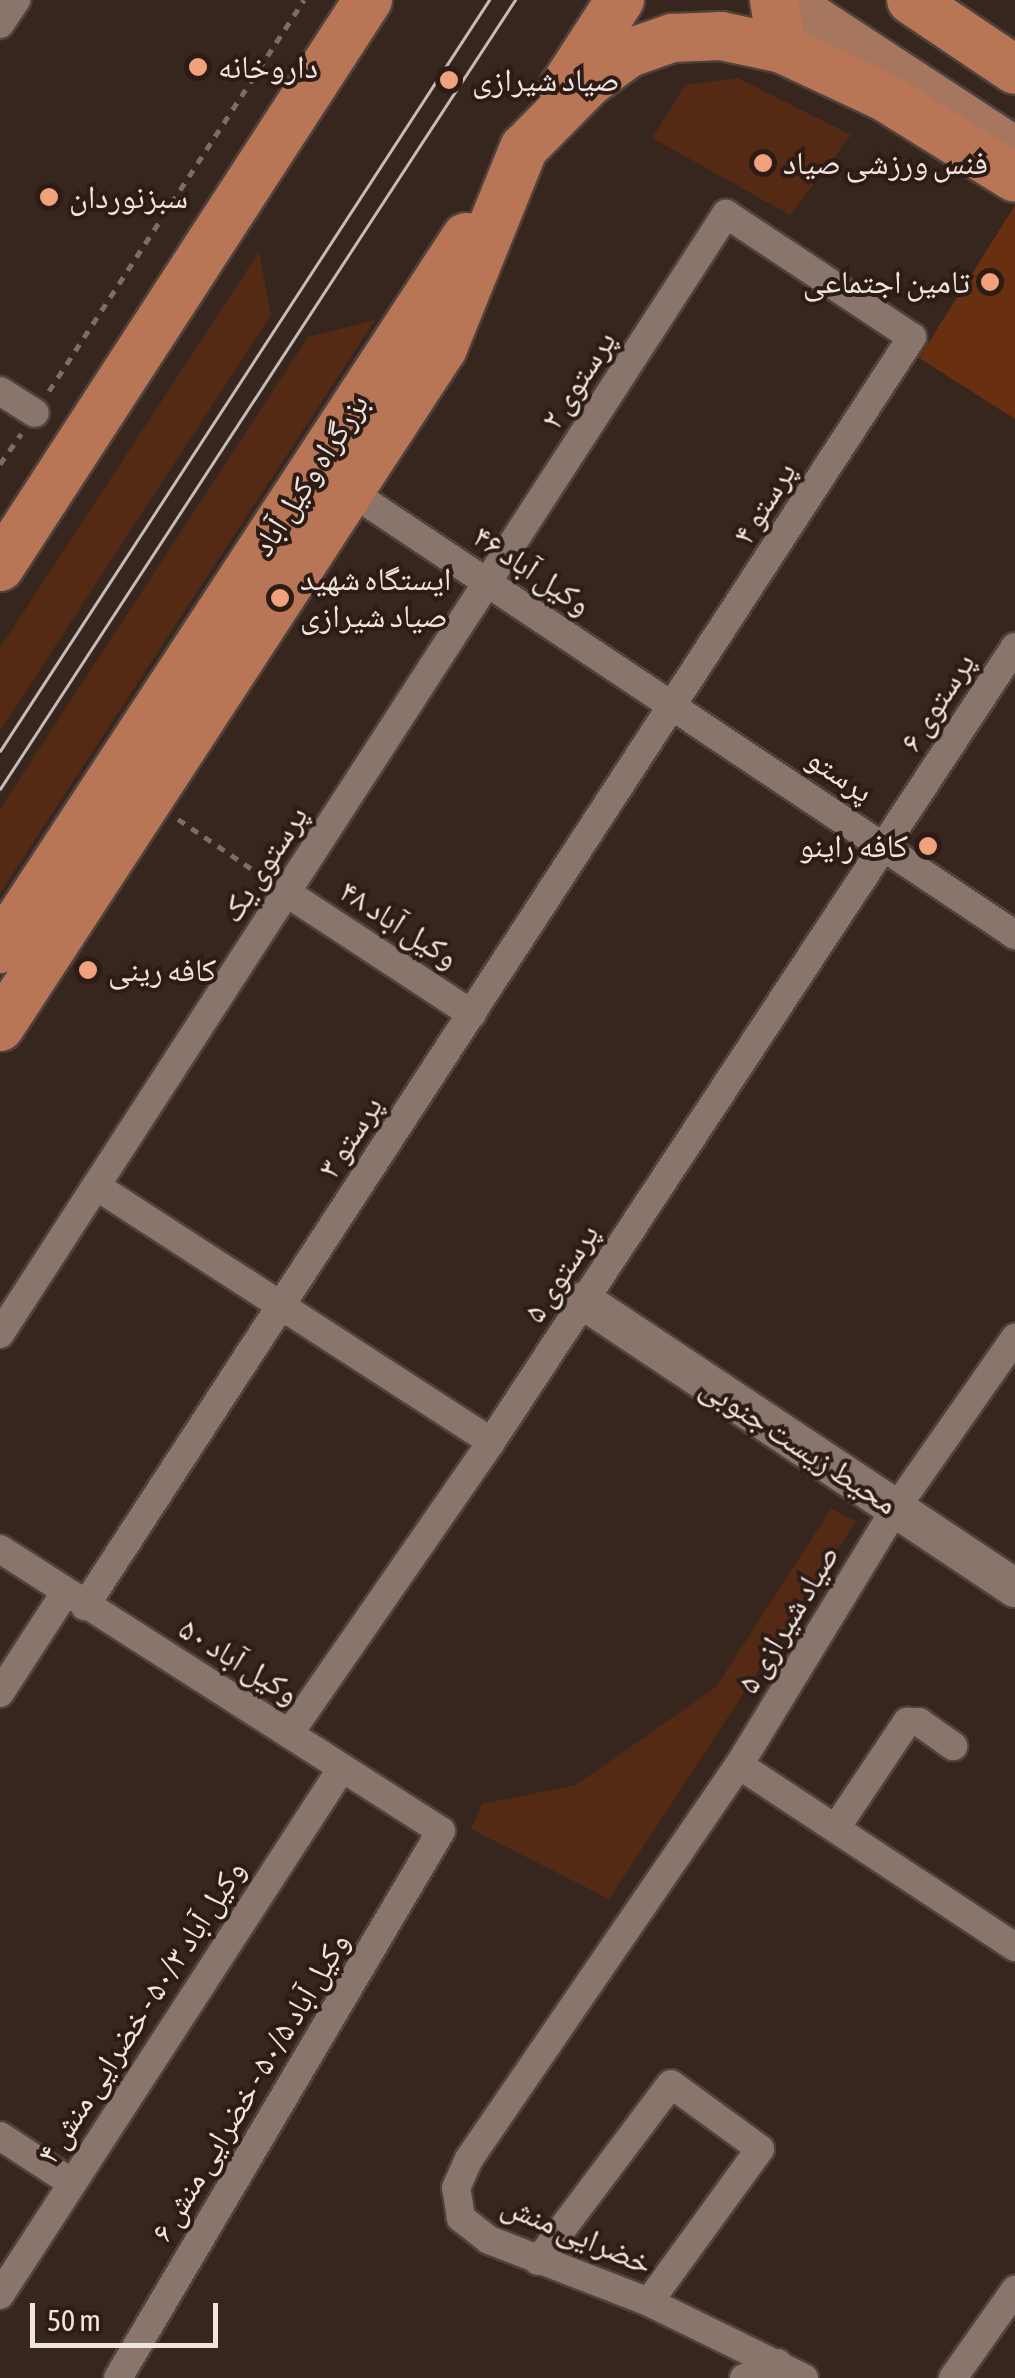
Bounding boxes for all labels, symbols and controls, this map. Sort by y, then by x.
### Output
place label: داروخانه [218,48,318,86]
marker: داروخانه [187,56,209,78]
place label: صیاد شیرازی [472,61,620,99]
marker: صیاد شیرازی [436,67,462,93]
place label: فنس ورزشی صیاد [783,144,988,182]
marker: فنس ورزشی صیاد [752,152,774,174]
place label: سبزنوردان [69,178,188,216]
marker: سبزنوردان [38,186,60,208]
place label: تامین اجتماعی [803,263,970,301]
marker: تامین اجتماعی [979,271,1001,293]
street label: پرستوی ۲ [532,323,624,437]
street label: بزرگراه وکیل آباد [243,386,377,564]
street label: پرستو ۴ [724,455,804,551]
street label: ۴۶ وکیل آباد [466,517,598,623]
place label: ایستگاه شهید صیاد شیرازی [300,561,451,636]
marker: ایستگاه شهید صیاد شیرازی [269,587,291,609]
street label: پرستوی ۶ [891,645,983,759]
street label: پرستو [800,739,880,811]
street label: پرستوی یک [212,798,316,930]
place label: کافه راینو [799,827,908,865]
marker: کافه راینو [917,835,939,857]
street label: ۴۸ وکیل آباد [332,871,466,977]
place label: کافه رینی [108,951,216,989]
marker: کافه رینی [77,959,99,981]
street label: پرستو ۳ [309,1089,391,1185]
street label: پرستوی ۵ [515,1216,607,1330]
street label: محیط زیست جنوبی [693,1367,905,1523]
street label: صیاد شیرازی ۵ [729,1538,847,1700]
street label: ۵۰ وکیل آباد [172,1609,306,1713]
street label: وکیل آباد ۵۰/۳ - خضرایی منش ۴ [28,1853,254,2171]
street label: وکیل آباد ۵۰/۵ - خضرایی منش ۶ [142,1925,358,2249]
street label: خضرایی منش [496,2185,658,2283]
scale bar [35,2283,222,2345]
text: 50 m [47,2303,101,2337]

